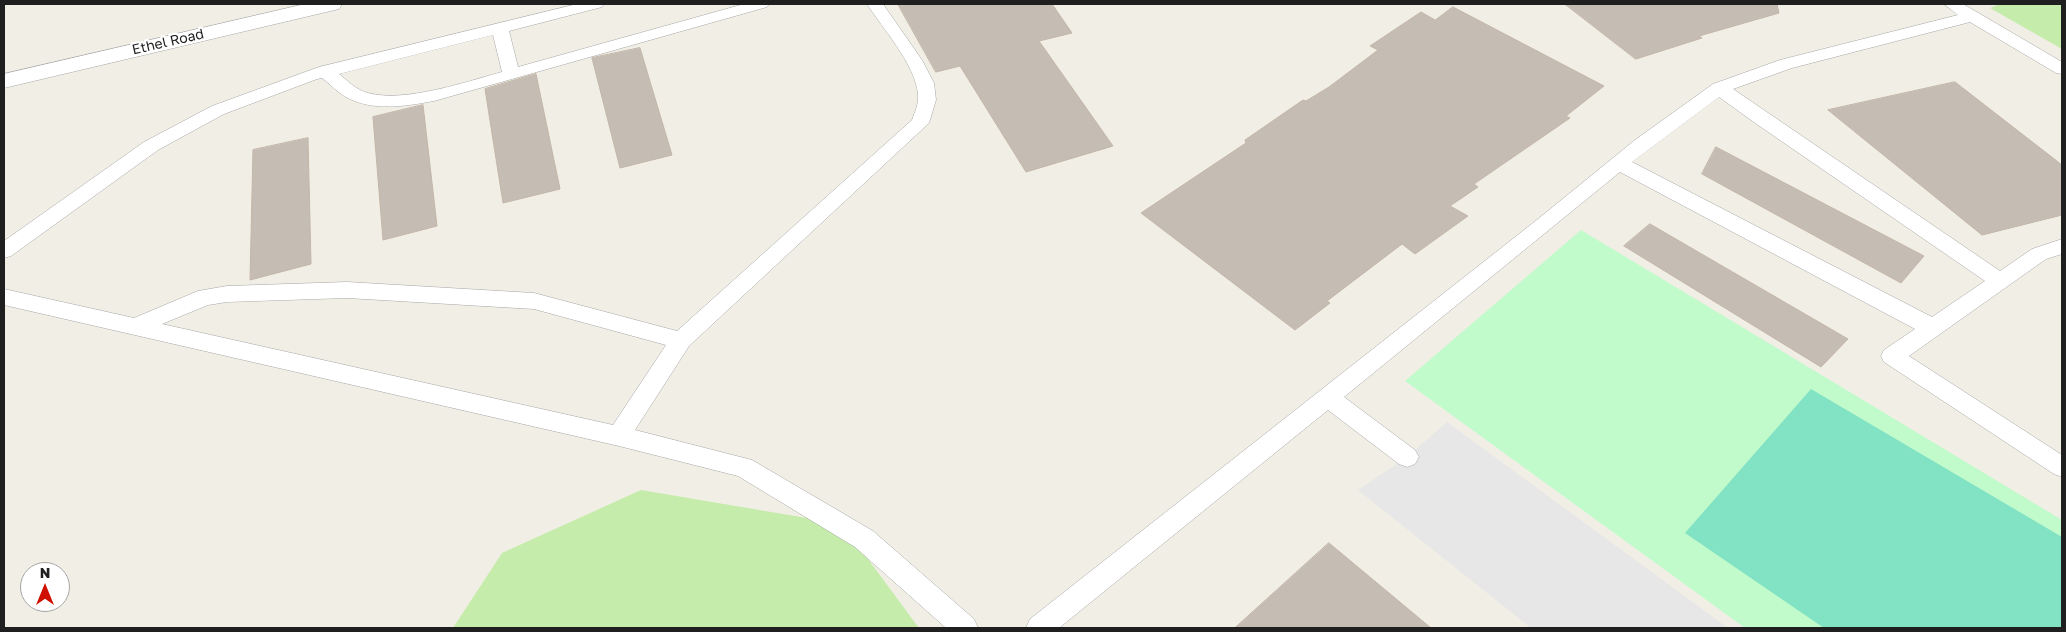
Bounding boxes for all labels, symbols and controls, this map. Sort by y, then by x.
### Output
street label: Ethel Road [130,26,206,58]
north arrow [20,562,70,612]
text: N [40,564,50,581]

